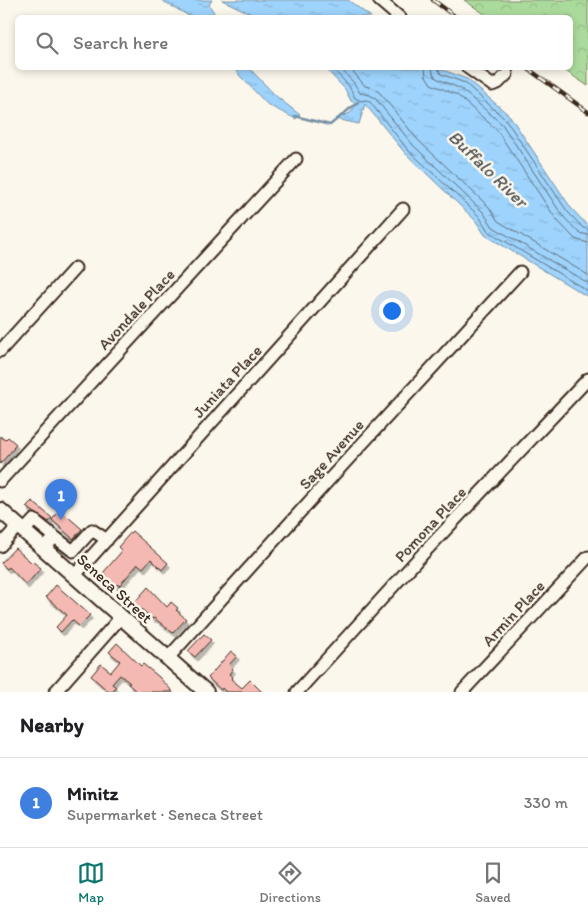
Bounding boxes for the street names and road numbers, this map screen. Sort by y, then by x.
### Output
street label: Avondale Place [94,265,179,354]
street label: Juniata Place [189,341,266,422]
street label: Sage Avenue [295,415,368,493]
street label: Pomona Place [391,483,470,566]
street label: Seneca Street [73,550,156,627]
street label: Armin Place [478,576,549,650]

